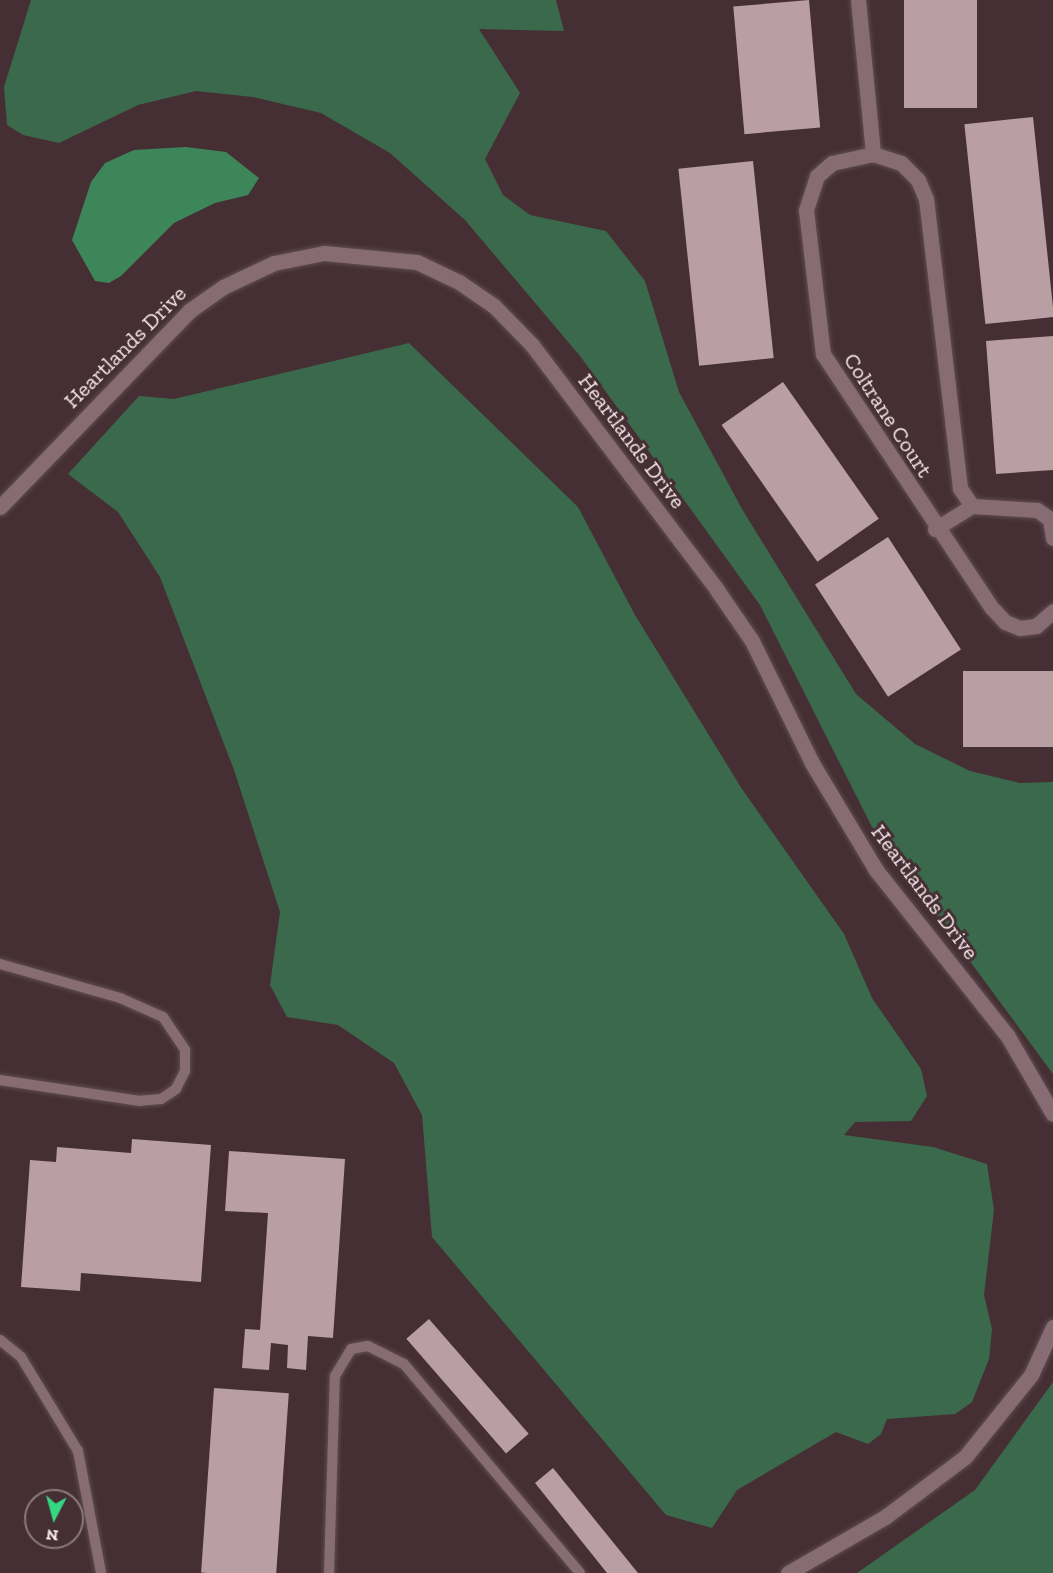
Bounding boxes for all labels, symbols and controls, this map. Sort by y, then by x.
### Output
street label: Heartlands Drive [58,280,192,414]
street label: Coltrane Court [838,348,938,482]
street label: Heartlands Drive [573,368,691,514]
street label: Heartlands Drive [866,819,984,965]
north arrow [24,1489,84,1549]
text: N [45,1525,59,1545]

